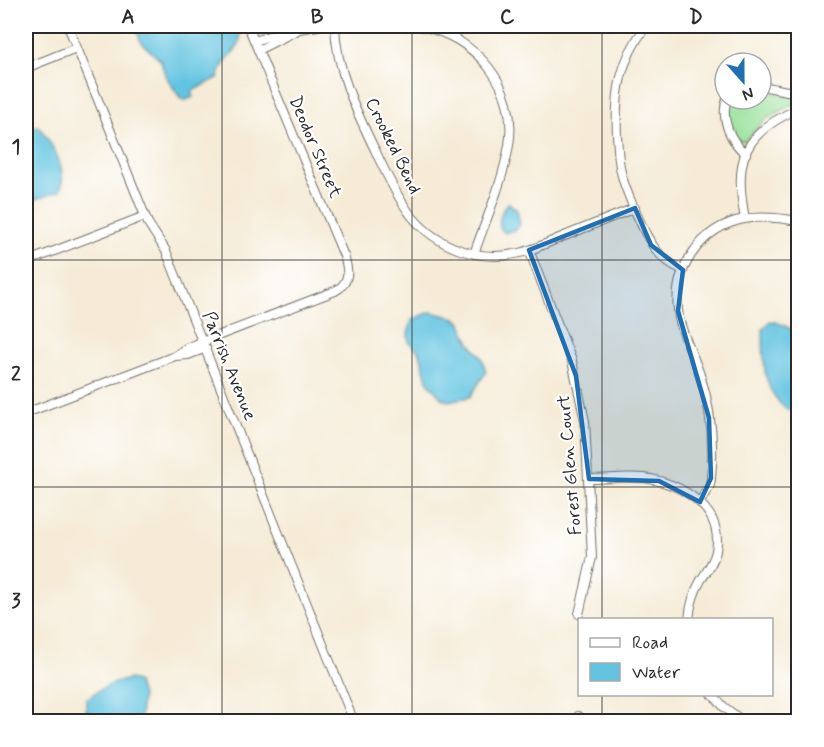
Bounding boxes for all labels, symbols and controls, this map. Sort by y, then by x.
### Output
text: A [121,4,135,31]
text: B [311,4,324,31]
text: C [500,4,515,31]
text: D [689,4,703,31]
north arrow [713,51,773,111]
text: N [739,82,757,105]
street label: Deodor Street [283,92,347,202]
street label: Crooked Bend [359,94,427,198]
text: 1 [12,134,20,161]
street label: Parrish Avenue [196,308,262,424]
text: 2 [11,361,21,388]
street label: Forest Glen Court [552,394,588,536]
text: 3 [11,588,21,615]
legend [578,618,773,696]
text: Road [632,631,668,655]
text: Water [632,661,681,685]

